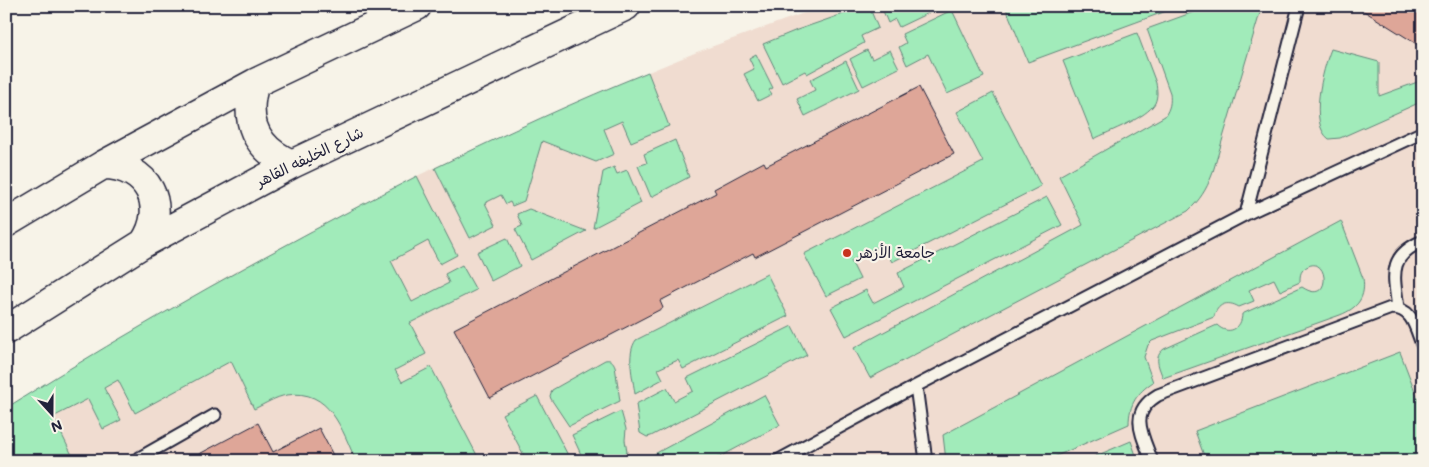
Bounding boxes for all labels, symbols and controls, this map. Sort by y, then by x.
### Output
street label: شارع الخليفه القاهر [251,121,367,193]
place label: جامعة الأزهر [855,242,935,262]
marker: جامعة الأزهر [841,247,853,259]
north arrow [28,390,78,440]
text: N [48,416,65,437]

